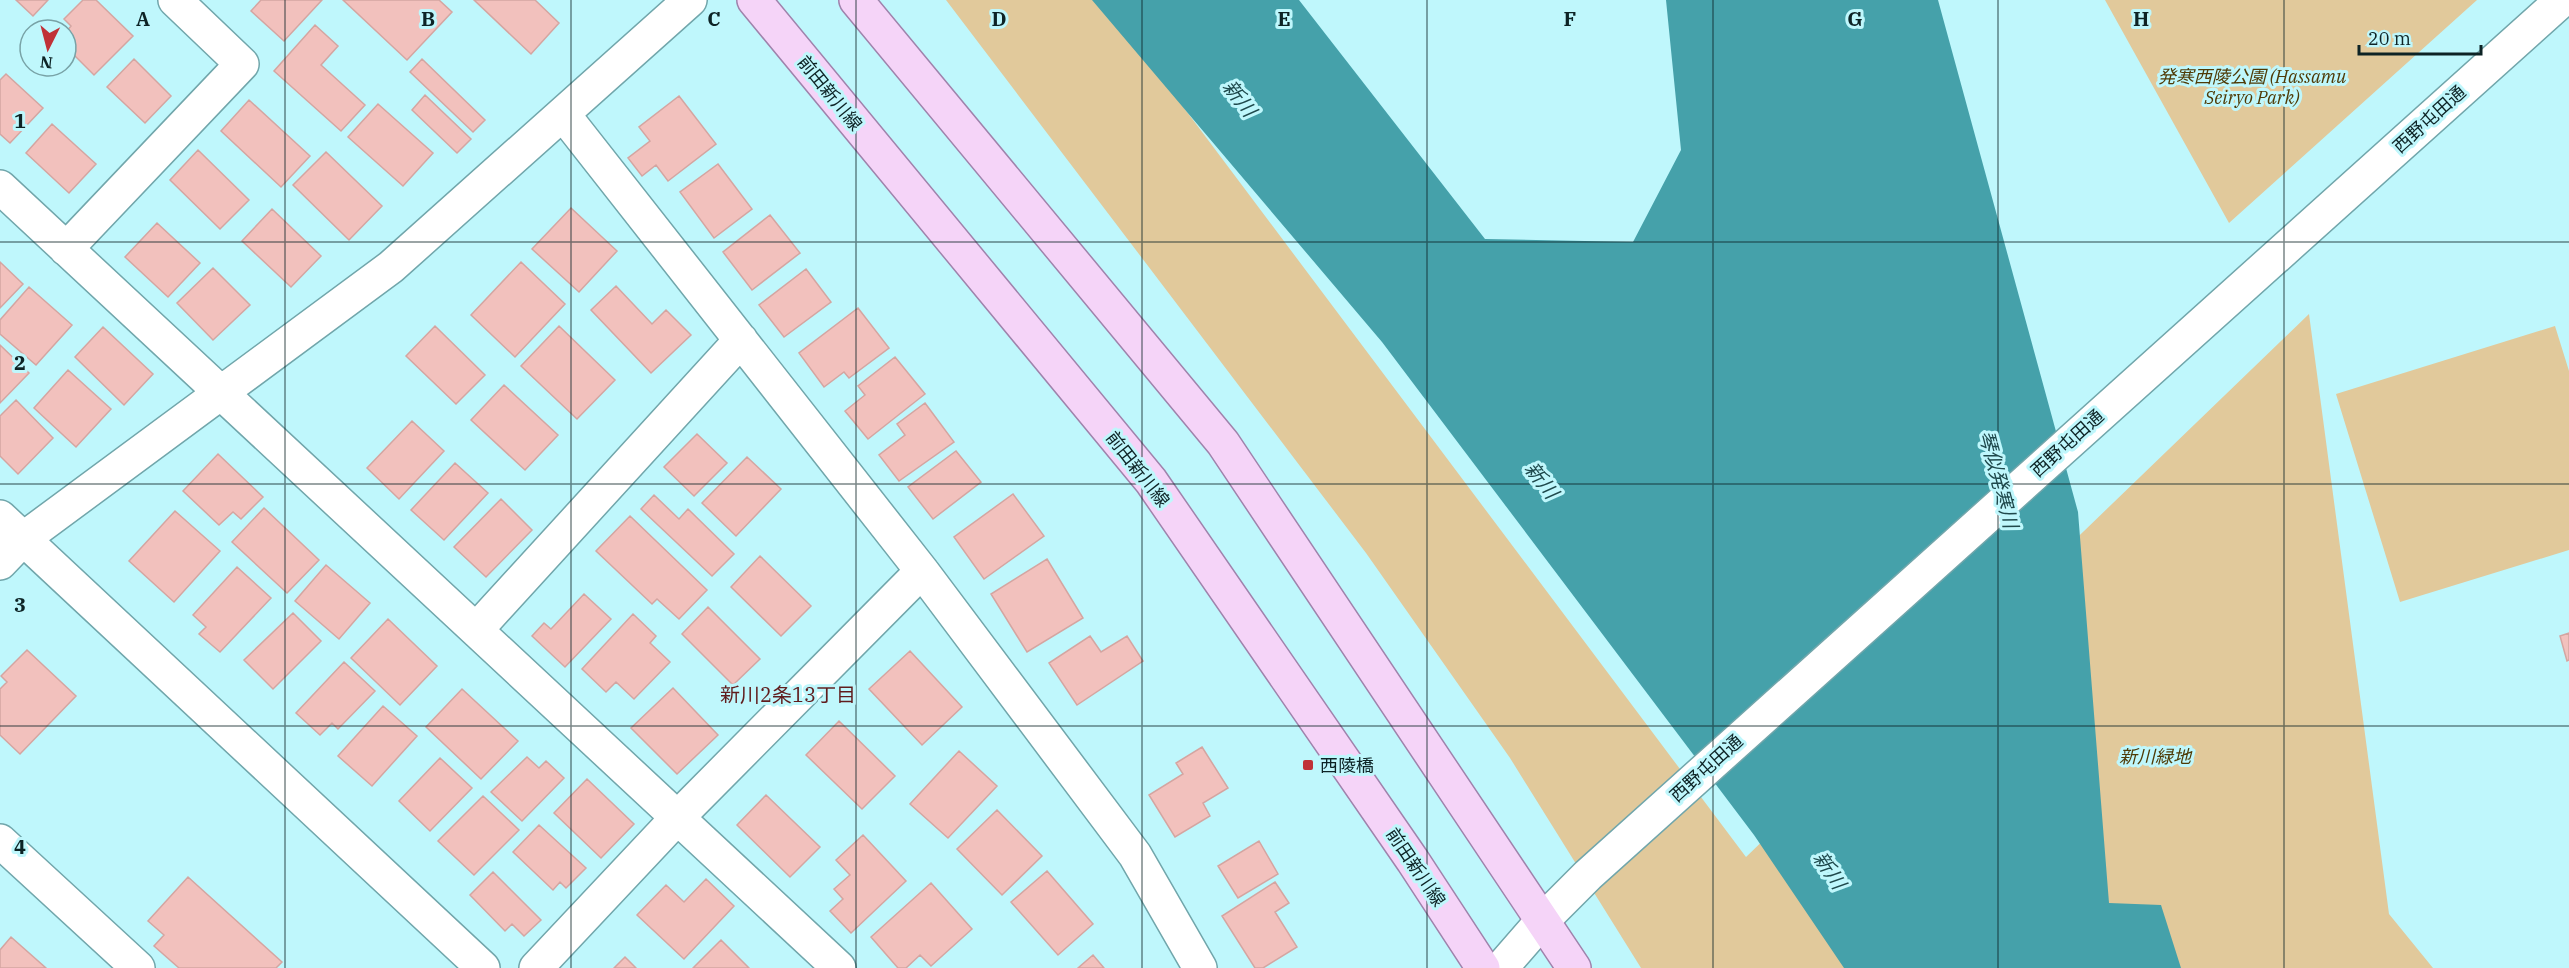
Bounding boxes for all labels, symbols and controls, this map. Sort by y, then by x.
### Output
text: A [136,5,150,32]
text: B [421,5,435,32]
text: C [707,5,721,32]
text: D [991,5,1007,32]
text: E [1277,5,1291,32]
text: F [1564,5,1576,32]
text: G [1847,5,1863,32]
text: H [2133,5,2149,32]
north arrow [18,18,78,78]
scale bar [2359,18,2480,56]
text: 20 m [2368,27,2411,50]
street label: 前田新川線 [793,51,867,135]
text: N [39,52,54,74]
park label: 発寒西陵公園 (Hassamu Seiryo Park) [2158,65,2347,109]
water label: 新川 [1217,74,1264,124]
street label: 西野屯田通 [2388,80,2470,158]
text: 1 [14,107,26,134]
text: 2 [14,349,26,376]
street label: 西野屯田通 [2026,404,2108,482]
street label: 前田新川線 [1101,426,1175,512]
water label: 琴似発寒川 [1973,427,2025,533]
water label: 新川 [1519,456,1566,506]
text: 3 [14,591,26,618]
district label: 新川2条13丁目 [720,681,856,708]
street label: 西野屯田通 [1665,729,1747,807]
park label: 新川緑地 [2119,745,2193,768]
place label: 西陵橋 [1320,754,1374,777]
marker: 西陵橋 [1301,758,1315,772]
street label: 前田新川線 [1381,823,1451,911]
text: 4 [14,833,26,860]
water label: 新川 [1808,846,1853,896]

